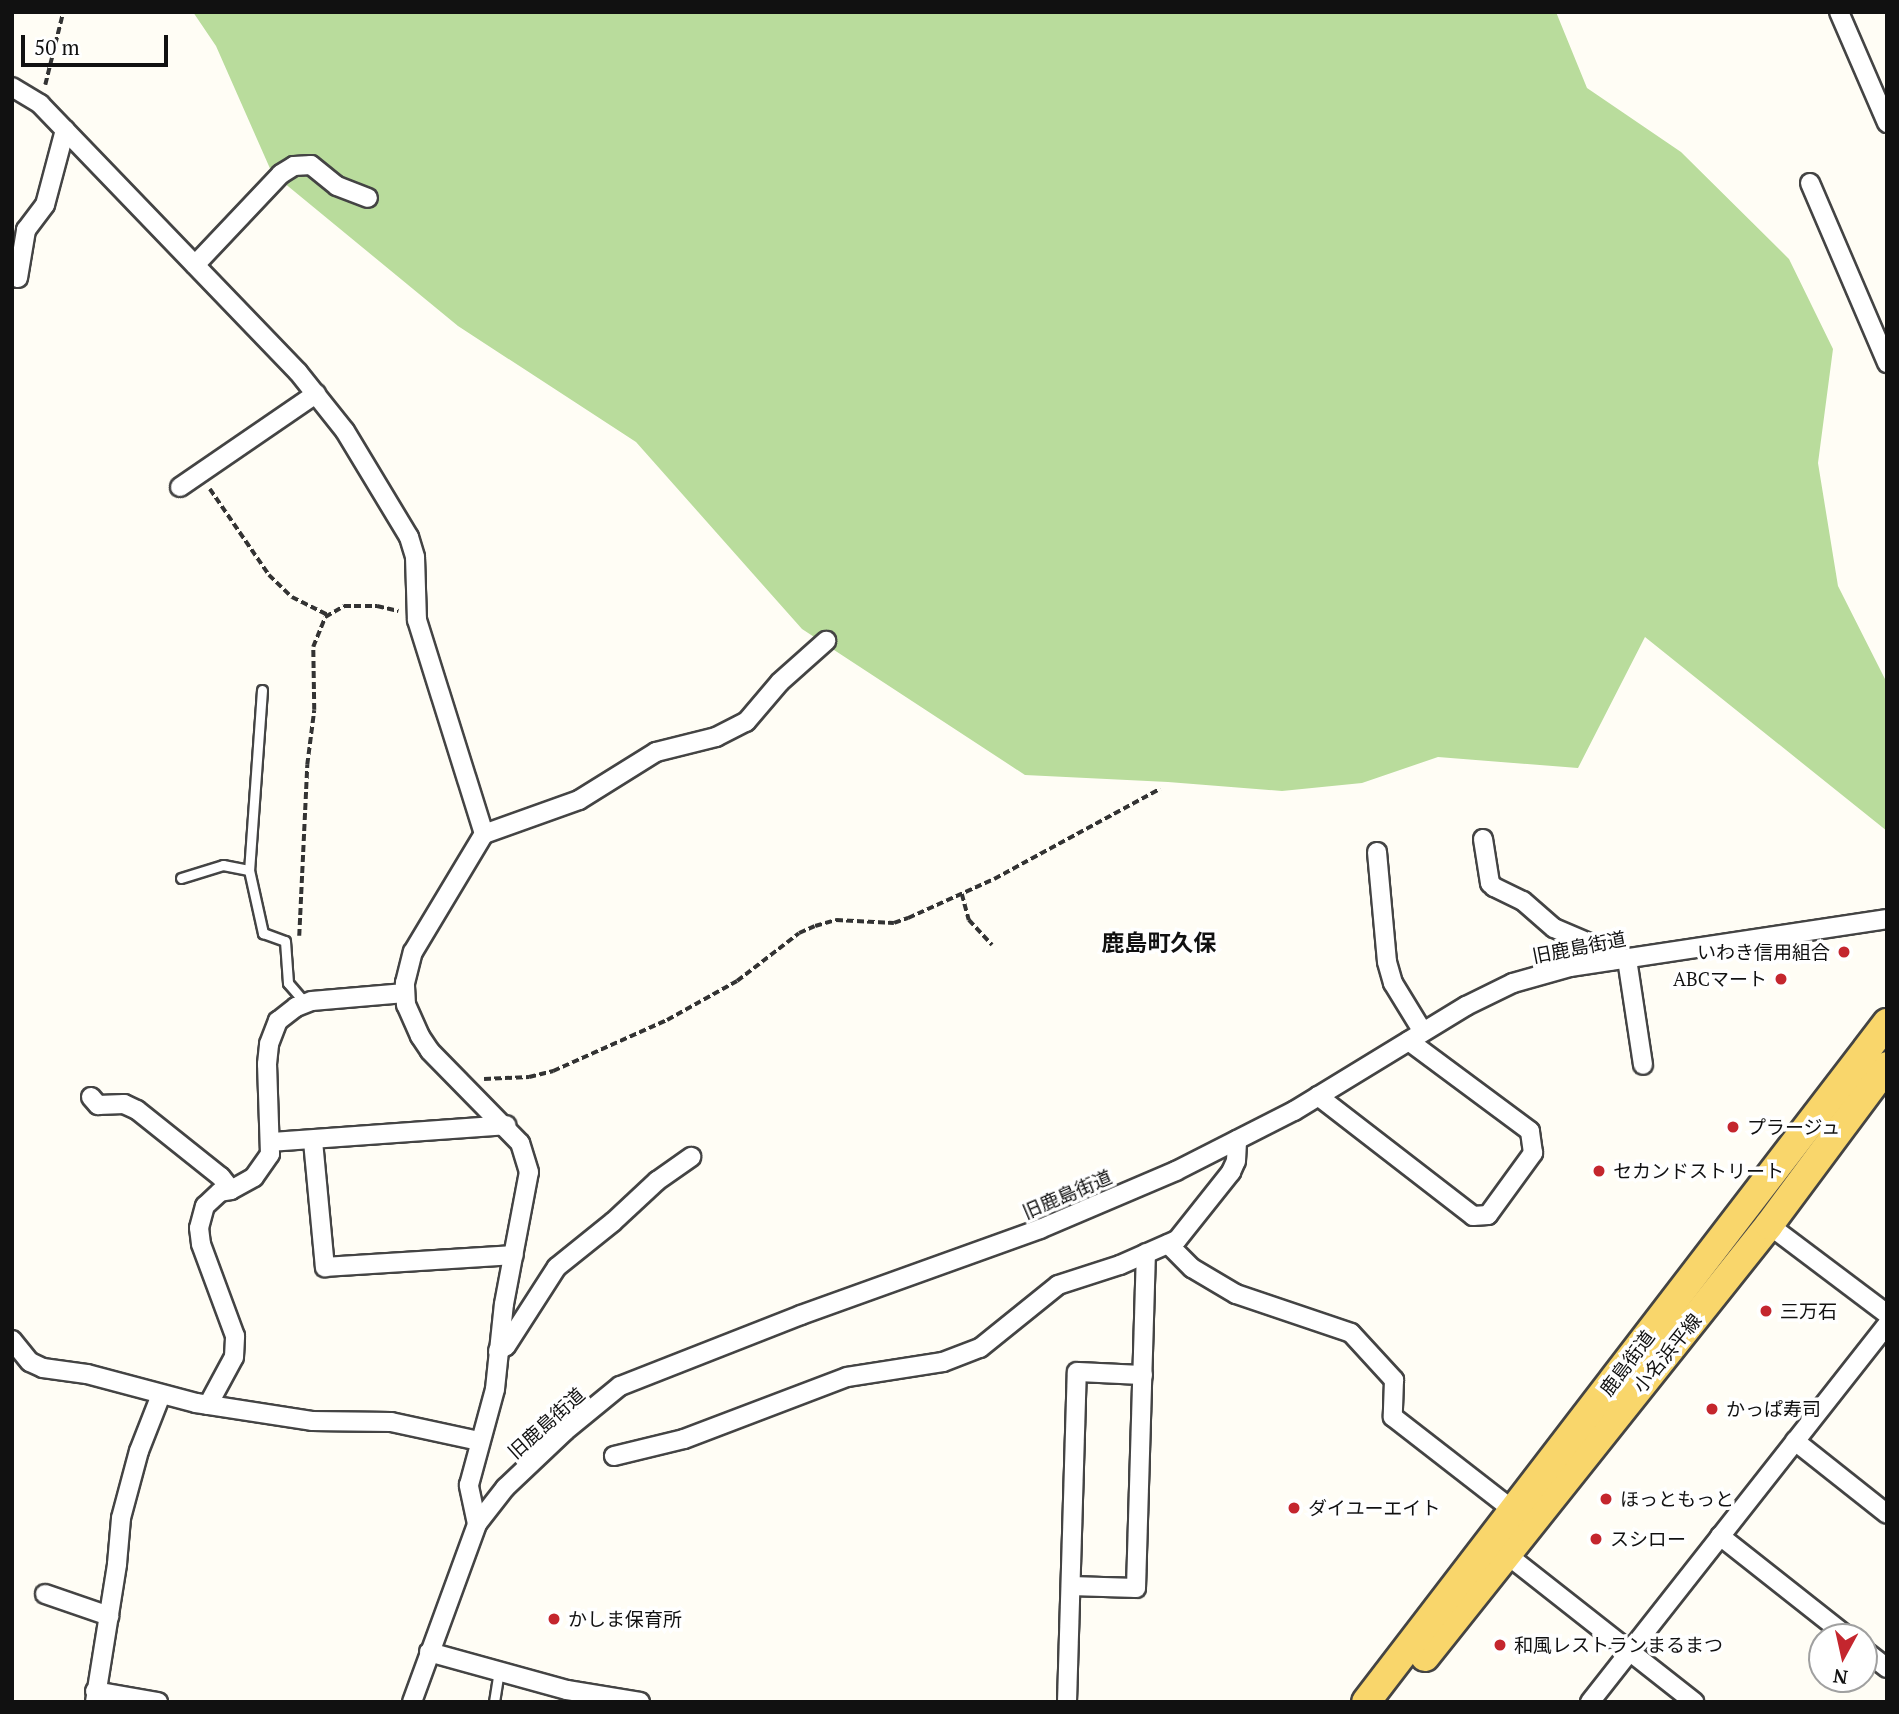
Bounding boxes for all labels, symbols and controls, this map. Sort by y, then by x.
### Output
scale bar [24,21,172,65]
text: 50 m [34,33,80,61]
street label: 旧鹿島街道 [1530,927,1628,967]
district label: 鹿島町久保 [1102,929,1216,957]
place label: いわき信用組合 [1697,941,1830,963]
marker: いわき信用組合 [1836,944,1852,960]
place label: ABCマート [1673,968,1767,990]
marker: ABCマート [1773,971,1789,987]
place label: プラージュ [1747,1116,1842,1138]
marker: プラージュ [1725,1119,1741,1135]
place label: セカンドストリート [1613,1160,1784,1182]
marker: セカンドストリート [1591,1163,1607,1179]
street label: 旧鹿島街道 [1019,1165,1115,1223]
place label: 三万石 [1780,1300,1837,1322]
marker: 三万石 [1758,1303,1774,1319]
street label: 小名浜平線 [1628,1309,1706,1397]
street label: 鹿島街道 [1595,1326,1659,1400]
street label: 旧鹿島街道 [503,1383,589,1463]
place label: かっぱ寿司 [1726,1398,1821,1420]
marker: かっぱ寿司 [1704,1401,1720,1417]
place label: ほっともっと [1620,1488,1734,1510]
marker: ほっともっと [1598,1491,1614,1507]
place label: ダイユーエイト [1308,1497,1441,1519]
marker: ダイユーエイト [1286,1500,1302,1516]
place label: スシロー [1610,1528,1686,1550]
marker: スシロー [1588,1531,1604,1547]
place label: かしま保育所 [568,1608,682,1630]
marker: かしま保育所 [546,1611,562,1627]
north arrow [1808,1623,1878,1693]
place label: 和風レストランまるまつ [1514,1634,1723,1656]
marker: 和風レストランまるまつ [1492,1637,1508,1653]
text: N [1831,1664,1849,1691]

